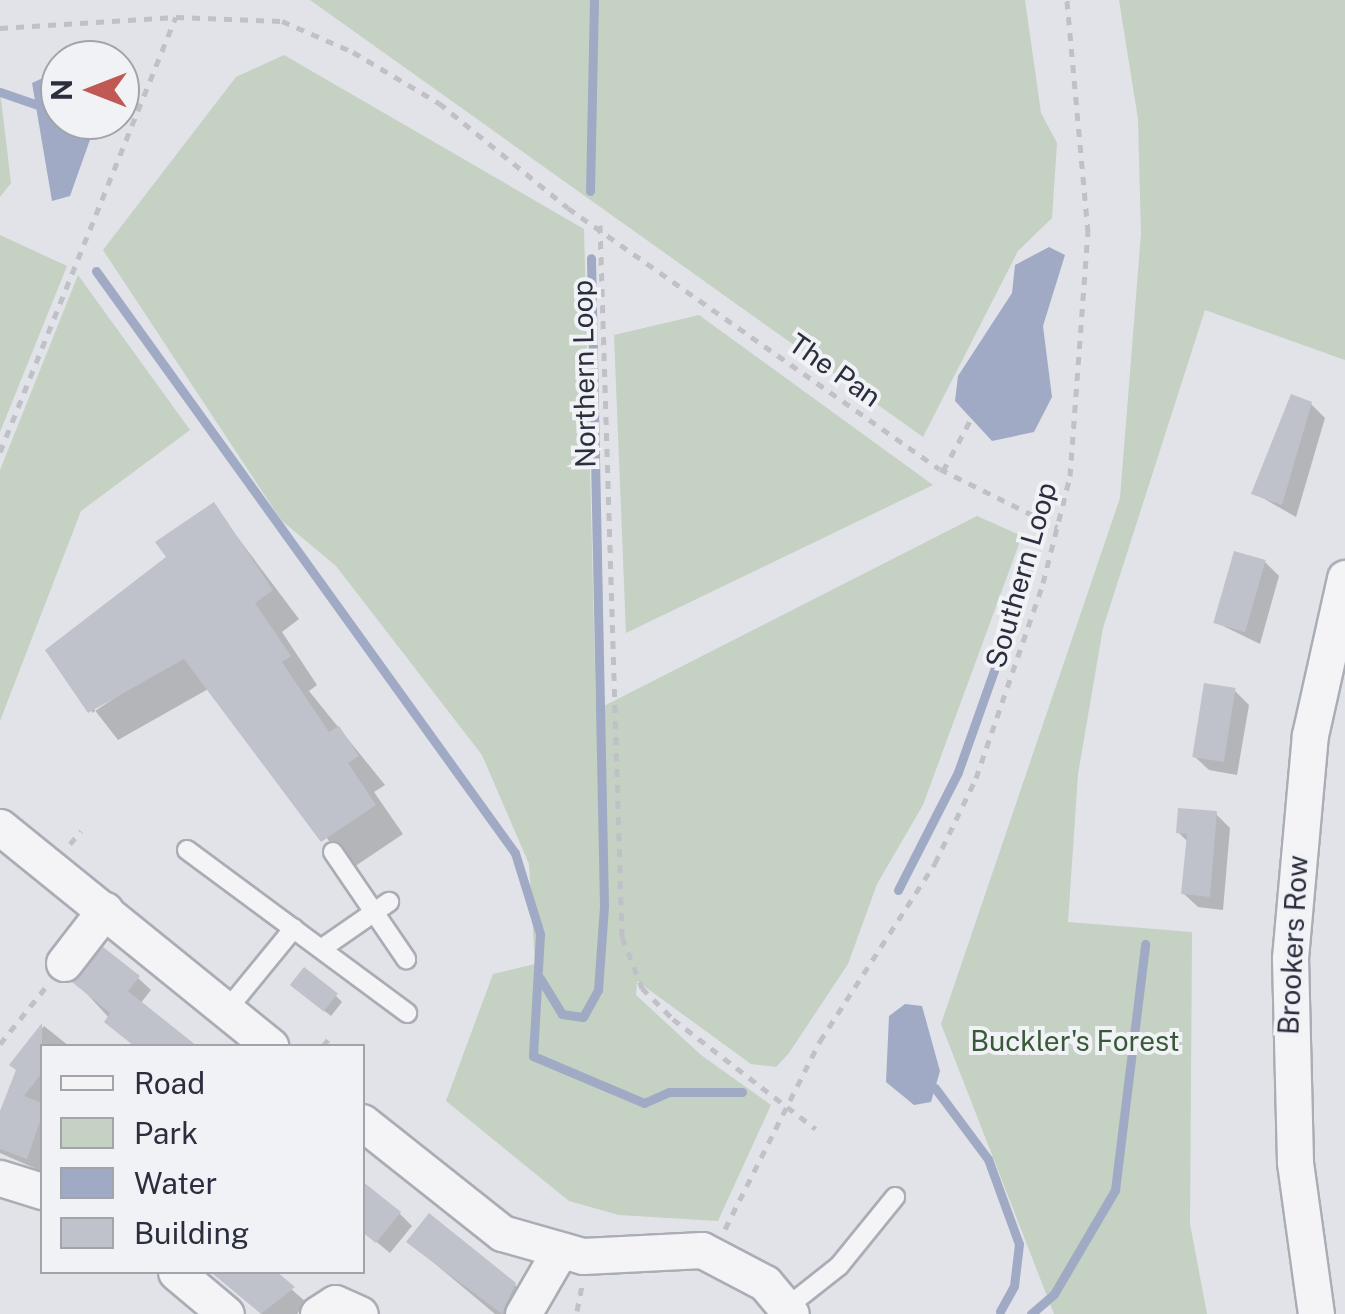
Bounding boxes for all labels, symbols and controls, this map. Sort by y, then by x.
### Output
north arrow [40,40,140,140]
text: N [45,79,78,101]
street label: Northern Loop [566,280,602,468]
street label: The Pan [783,326,887,414]
street label: Southern Loop [978,478,1064,672]
street label: Brookers Row [1272,854,1314,1036]
park label: Buckler's Forest [970,1024,1180,1058]
legend [40,1044,365,1274]
text: Road [134,1065,205,1101]
text: Park [134,1115,198,1151]
text: Water [134,1165,217,1201]
text: Building [134,1215,249,1251]

